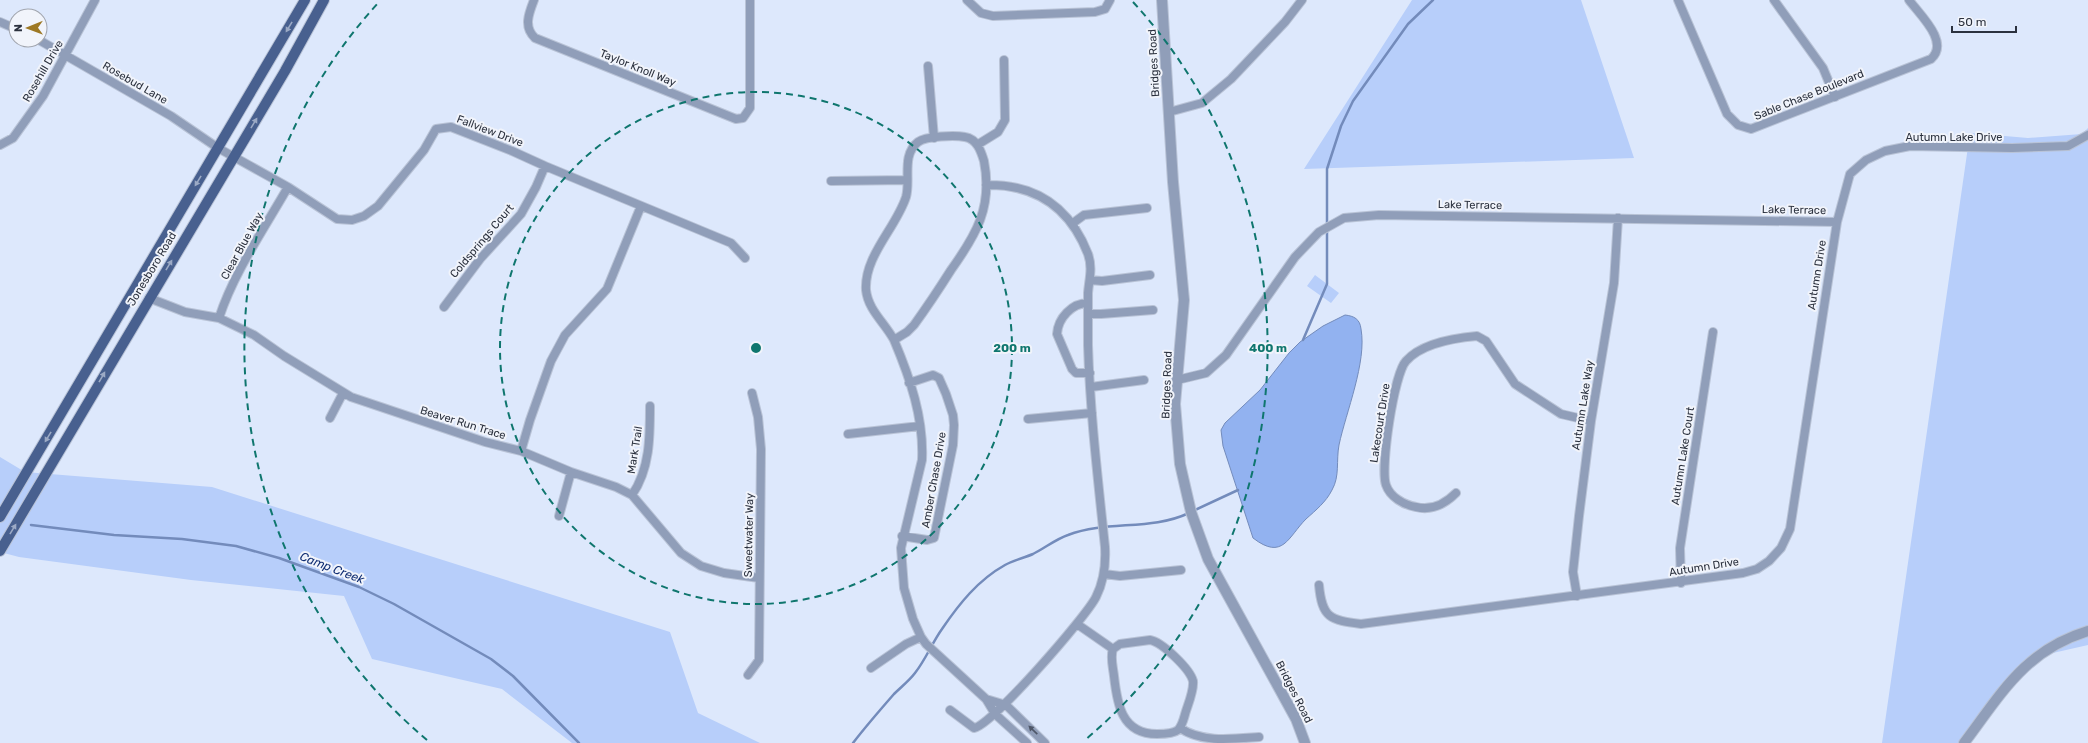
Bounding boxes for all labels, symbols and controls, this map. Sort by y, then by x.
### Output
north arrow [8,8,48,48]
scale bar [1952,8,2016,34]
text: 50 m [1958,15,1986,29]
one-way arrow [285,21,292,33]
text: N [12,24,25,32]
street label: Bridges Road [1146,29,1162,97]
street label: Rosehill Drive [20,38,66,104]
street label: Taylor Knoll Way [598,47,678,89]
street label: Rosebud Lane [100,59,170,107]
street label: Sable Chase Boulevard [1752,67,1866,123]
street label: Fallview Drive [455,112,525,150]
one-way arrow [250,117,257,129]
street label: Autumn Lake Drive [1906,131,2002,144]
one-way arrow [194,176,202,186]
street label: Lake Terrace [1438,198,1502,212]
street label: Coldsprings Court [447,201,517,280]
street label: Lake Terrace [1762,203,1826,217]
street label: Clear Blue Way [218,210,266,282]
street label: Jonesboro Road [125,230,179,308]
street label: Autumn Drive [1805,239,1829,311]
one-way arrow [165,260,173,270]
centre of rings [749,341,763,355]
text: 200 m [993,341,1031,355]
text: 400 m [1249,341,1287,355]
street label: Bridges Road [1159,351,1175,419]
street label: Autumn Lake Way [1569,359,1597,451]
one-way arrow [99,371,106,383]
street label: Lakecourt Drive [1367,382,1393,464]
street label: Beaver Run Trace [419,404,507,442]
street label: Autumn Lake Court [1669,405,1697,506]
street label: Mark Trail [625,425,645,475]
street label: Amber Chase Drive [919,431,949,529]
one-way arrow [44,432,52,442]
street label: Sweetwater Way [742,493,756,577]
one-way arrow [9,524,17,534]
water label: Camp Creek [298,549,367,587]
street label: Autumn Drive [1668,555,1740,579]
street label: Bridges Road [1273,659,1315,725]
one-way arrow [1028,725,1038,735]

